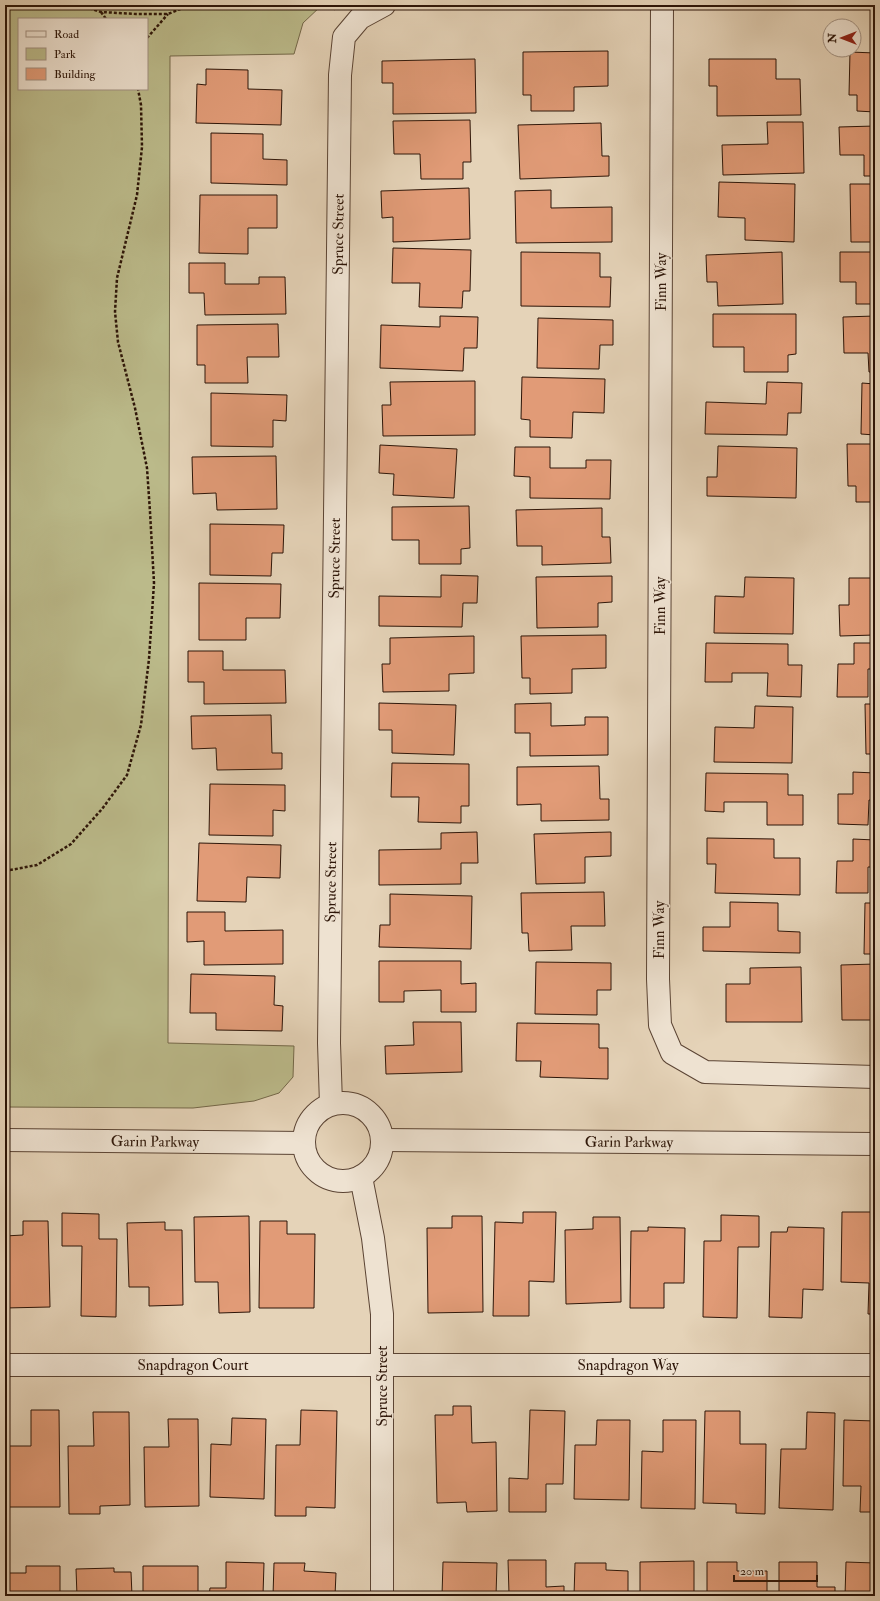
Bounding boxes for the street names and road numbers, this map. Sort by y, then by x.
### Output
street label: Spruce Street [328,193,348,275]
street label: Finn Way [652,252,671,311]
street label: Spruce Street [325,517,345,599]
street label: Finn Way [651,576,670,635]
street label: Spruce Street [321,841,341,923]
street label: Finn Way [650,900,669,959]
street label: Garin Parkway [111,1132,200,1151]
street label: Garin Parkway [585,1132,674,1152]
street label: Spruce Street [373,1345,393,1426]
street label: Snapdragon Court [138,1356,249,1376]
street label: Snapdragon Way [577,1356,679,1376]

